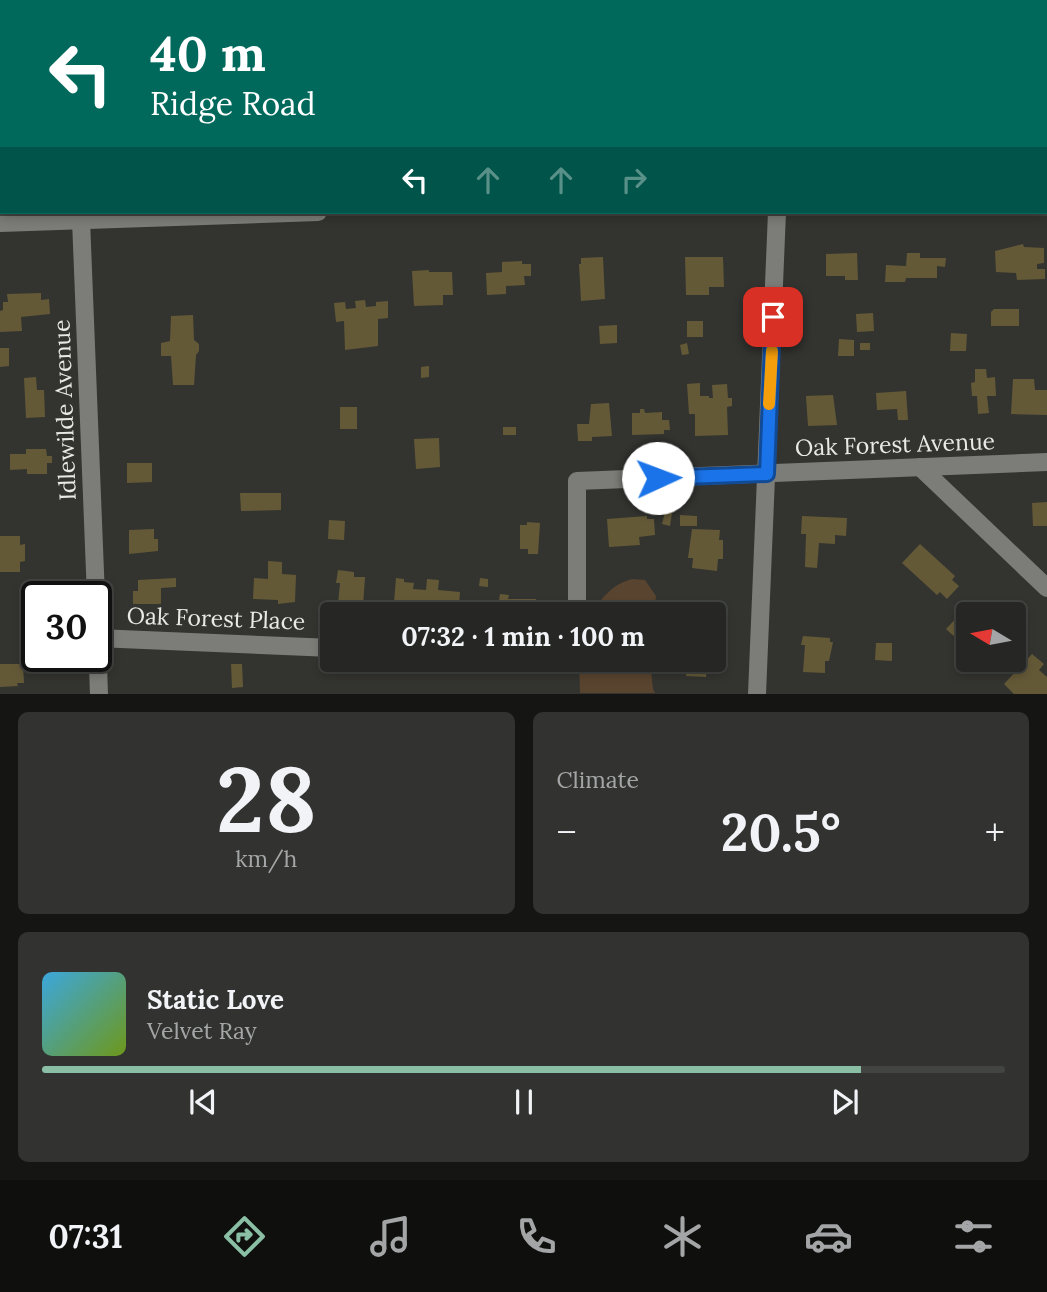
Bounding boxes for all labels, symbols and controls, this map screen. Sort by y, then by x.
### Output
text: 40 m [150,22,266,84]
icon: left [35,28,126,119]
text: Ridge Road [150,83,316,124]
icon: left [396,161,434,199]
icon: ahead [469,161,507,199]
icon: ahead [542,161,580,199]
icon: right [615,161,653,199]
pin [743,287,803,347]
icon: arrive [754,298,792,336]
street label: Idlewilde Avenue [46,319,82,501]
street label: Oak Forest Avenue [794,426,996,462]
position arrow [621,441,695,515]
speed limit sign: 30 [21,581,112,672]
street label: Oak Forest Place [126,600,306,636]
north arrow [956,602,1026,672]
map controls [956,602,1026,672]
text: 07:32 · 1 min · 100 m [401,620,645,653]
text: 28 [216,740,317,857]
text: Climate [557,765,639,794]
text: 20.5° [721,799,841,865]
text: − [557,808,577,856]
text: + [985,808,1005,856]
text: km/h [235,844,297,873]
text: Static Love [147,983,284,1016]
text: Velvet Ray [147,1016,257,1045]
icon: previous [184,1083,222,1121]
icon: pause [505,1083,543,1121]
icon: next [826,1083,864,1121]
icon: directions [220,1212,269,1261]
icon: music [366,1212,415,1261]
icon: phone [512,1212,561,1261]
icon: climate [658,1212,707,1261]
icon: car [804,1212,853,1261]
icon: filters [949,1212,998,1261]
text: 07:31 [48,1216,123,1257]

